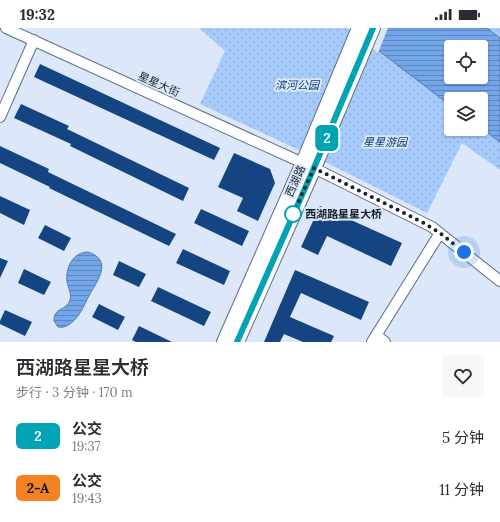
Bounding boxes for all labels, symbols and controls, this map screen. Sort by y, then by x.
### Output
text: 19:32 [20,5,55,24]
map controls [444,40,488,136]
button: locate [444,40,488,84]
street label: 星星大街 [136,69,182,99]
park label: 滨河公园 [275,78,321,92]
button: layers [444,92,488,136]
line badge: 2 [314,125,340,151]
text: 2 [323,129,331,147]
park label: 星星游园 [363,135,409,149]
street label: 西湖路 [282,163,308,199]
marker: 西湖路星星大桥 [284,205,302,223]
place label: 西湖路星星大桥 [305,207,382,221]
your location [454,242,474,262]
text: 西湖路星星大桥 [16,355,149,379]
button: heart [442,355,484,397]
text: 步行 · 3 分钟 · 170 m [16,384,133,401]
text: 公交 [72,419,102,438]
text: 2 [34,427,42,445]
text: 5 分钟 [442,428,484,447]
text: 19:37 [72,438,100,455]
text: 公交 [72,471,102,490]
text: 2-A [27,479,49,497]
text: 11 分钟 [439,480,484,499]
text: 19:43 [72,490,102,507]

